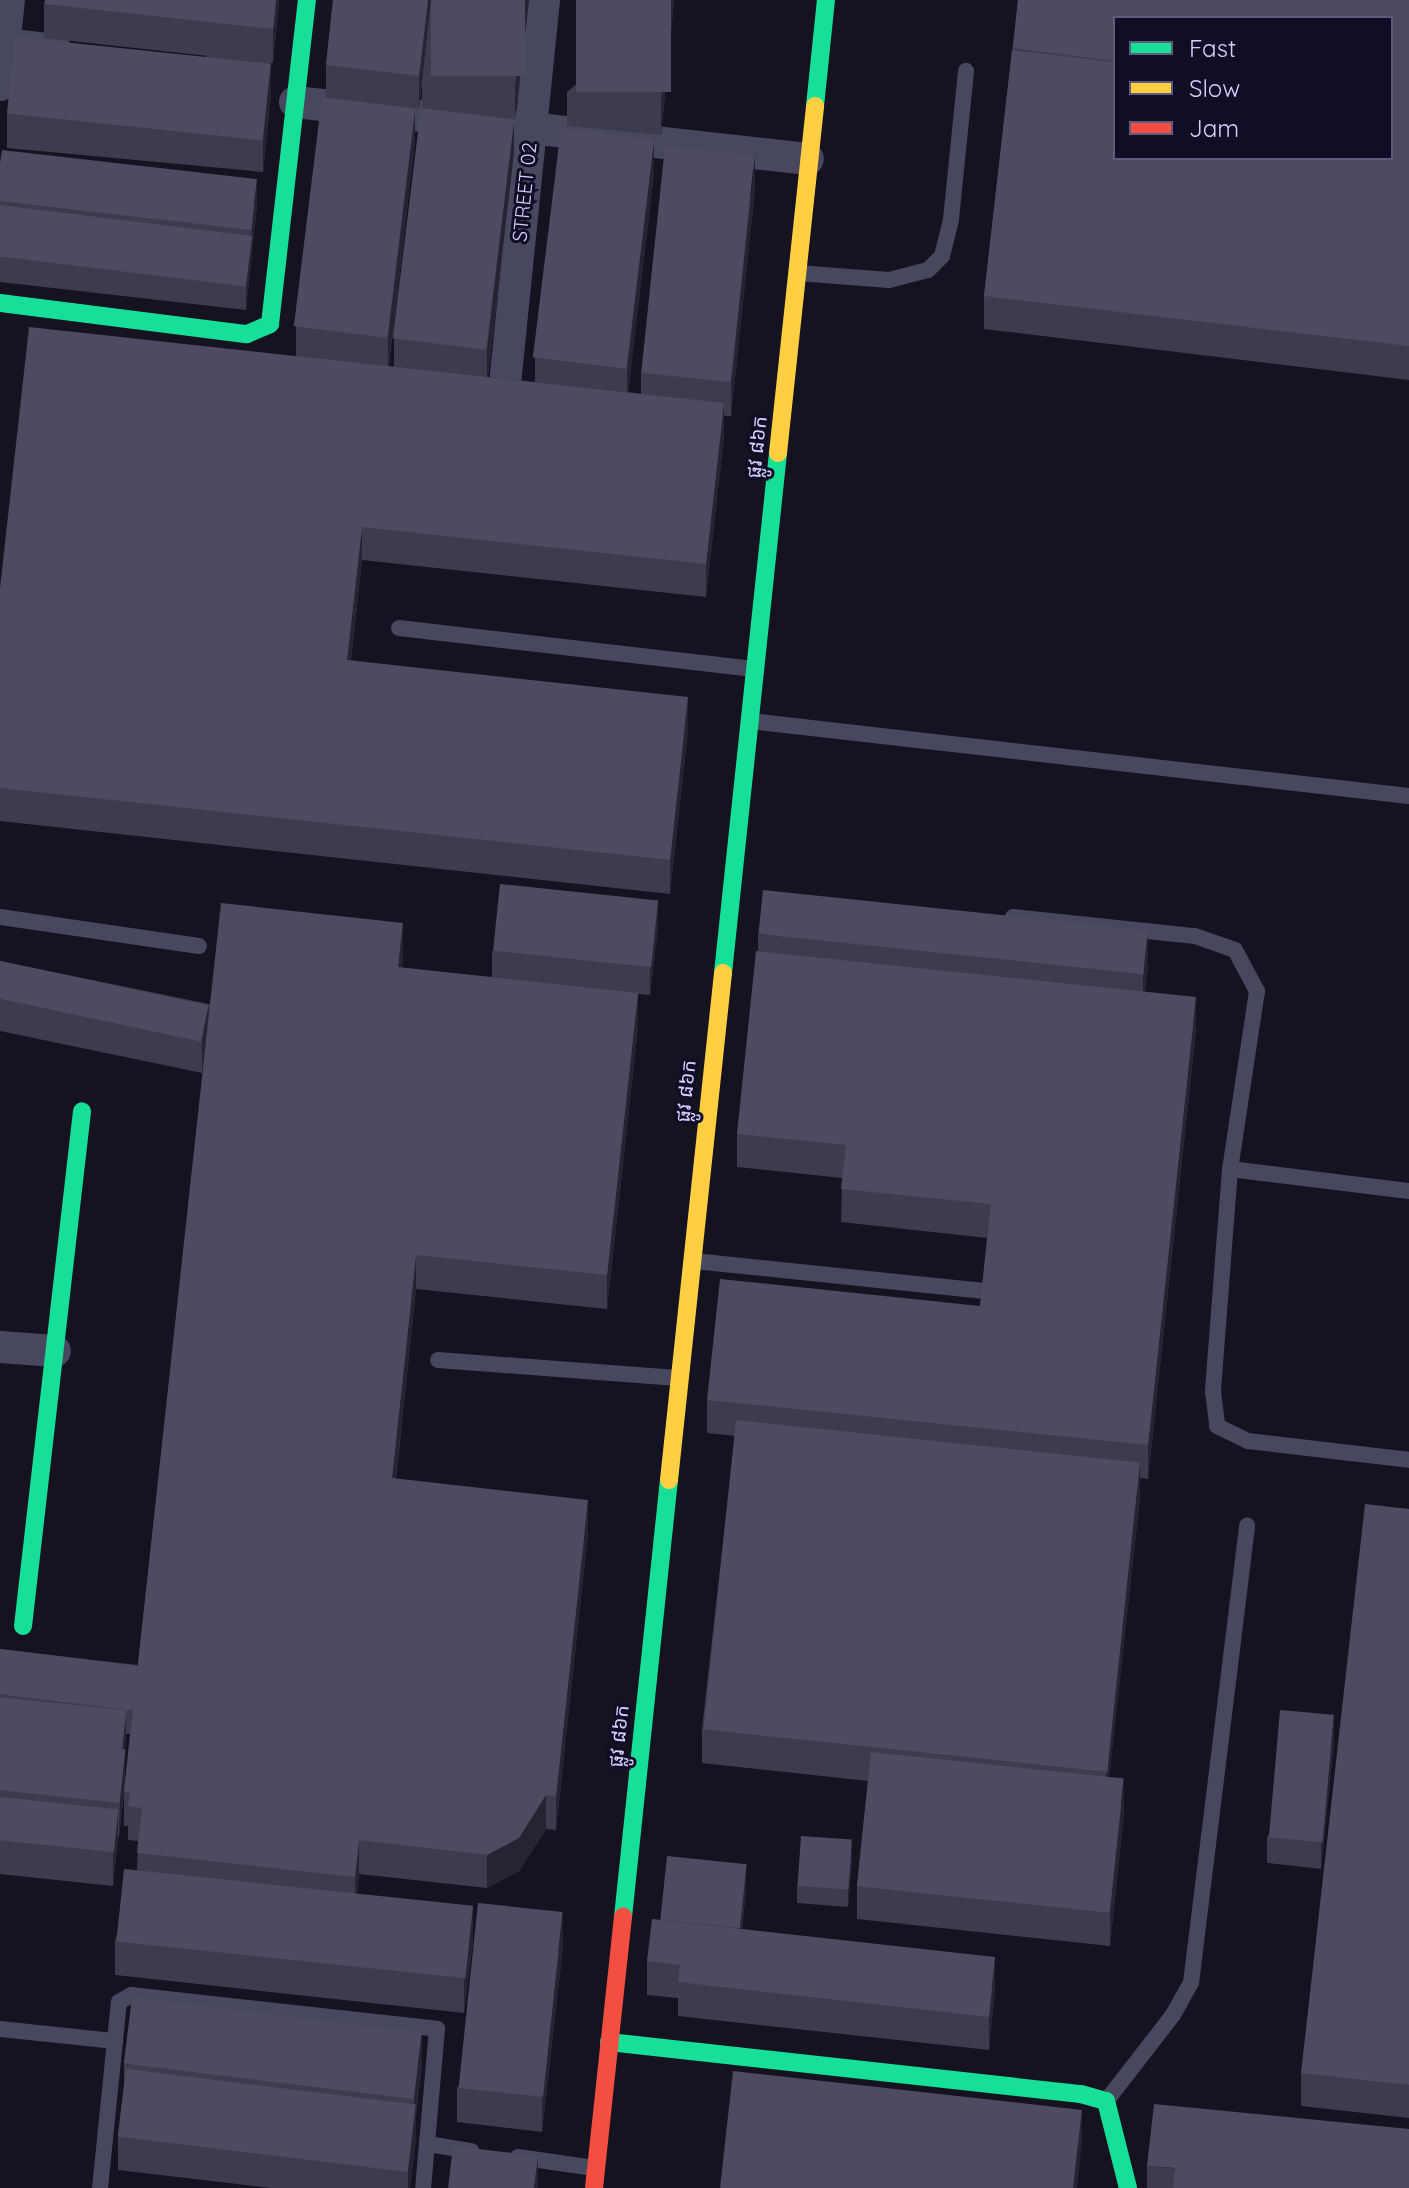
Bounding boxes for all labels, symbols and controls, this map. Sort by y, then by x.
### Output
legend [1113,16,1393,160]
text: Fast [1189,33,1236,63]
text: Slow [1189,73,1240,103]
text: Jam [1189,113,1239,143]
street label: STREET 02 [507,141,541,243]
street label: ផ្លូវ ៨៦ក [741,415,771,479]
street label: ផ្លូវ ៨៦ក [670,1059,700,1123]
street label: ផ្លូវ ៨៦ក [603,1704,633,1768]

